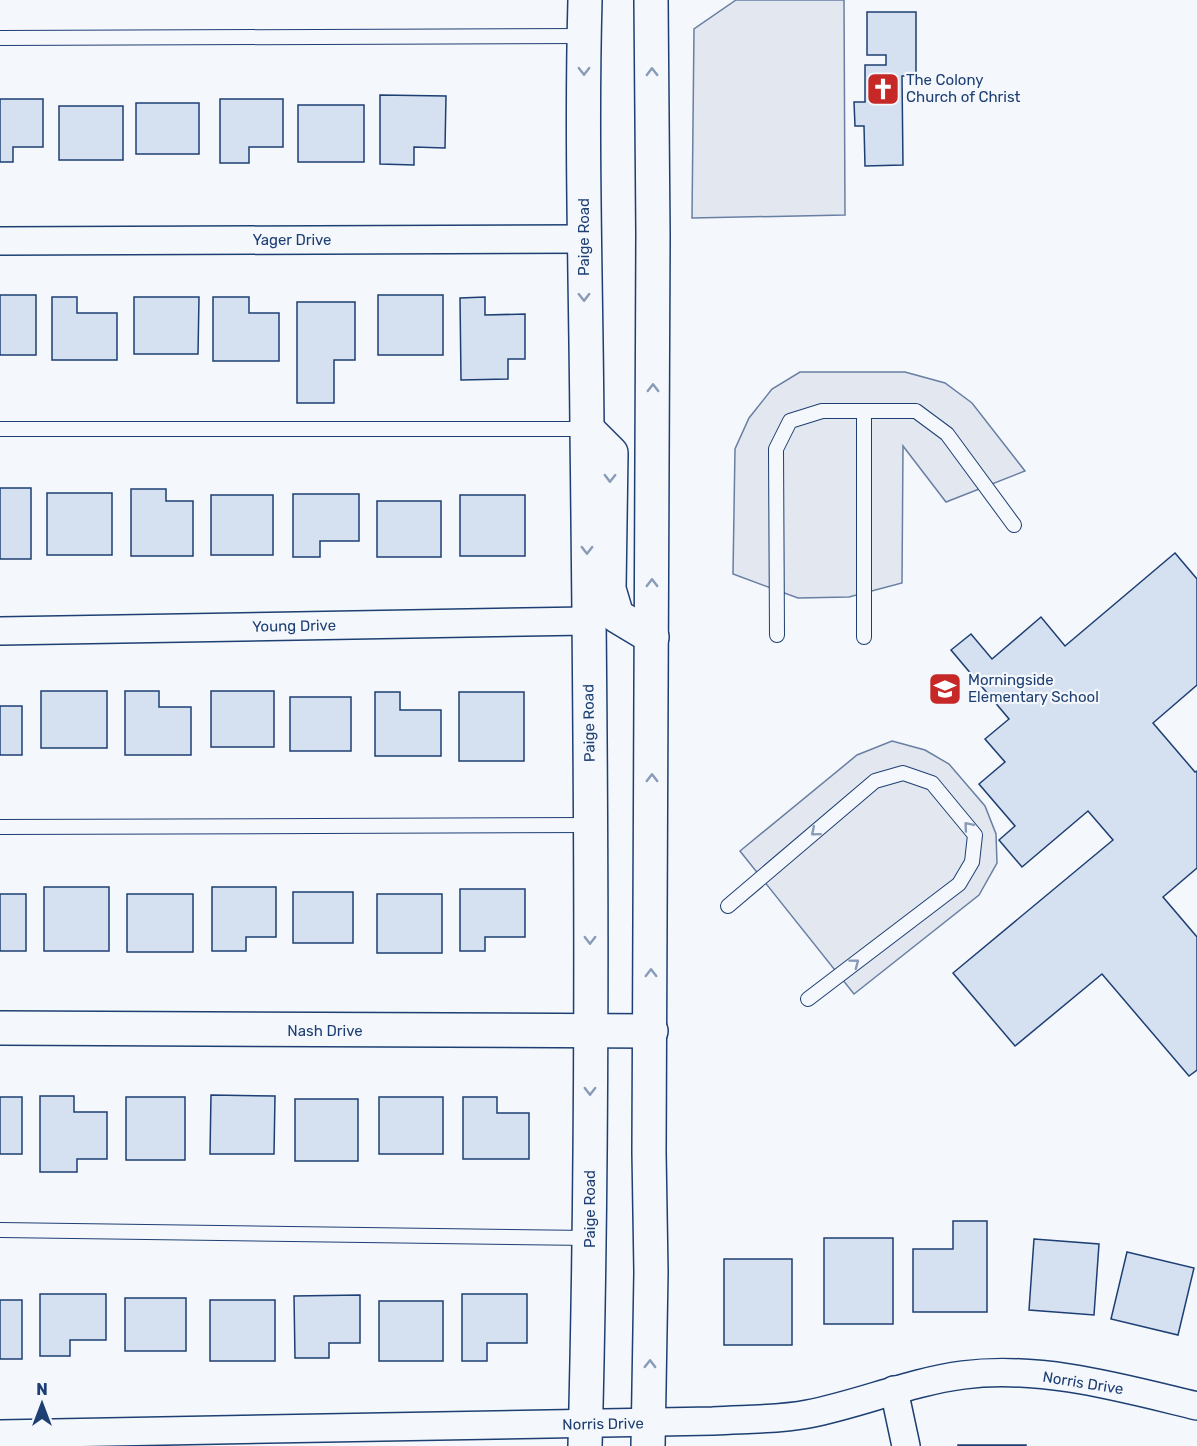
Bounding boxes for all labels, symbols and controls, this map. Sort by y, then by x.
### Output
one-way arrow [578,67,590,76]
one-way arrow [646,68,659,77]
church icon: The Colony Church of Christ [865,71,901,107]
place label: The Colony Church of Christ [906,71,1021,106]
street label: Paige Road [575,198,593,276]
street label: Yager Drive [253,231,332,249]
one-way arrow [578,293,591,302]
one-way arrow [647,383,659,392]
one-way arrow [604,473,616,482]
one-way arrow [581,546,593,555]
one-way arrow [646,578,658,587]
street label: Young Drive [252,616,336,636]
school or university icon: Morningside Elementary School [927,671,963,707]
place label: Morningside Elementary School [968,671,1099,706]
street label: Paige Road [579,684,599,762]
one-way arrow [646,773,658,782]
one-way arrow [964,822,975,833]
one-way arrow [811,825,822,836]
one-way arrow [584,935,596,944]
one-way arrow [848,960,859,971]
one-way arrow [645,968,657,977]
street label: Nash Drive [287,1022,363,1040]
one-way arrow [584,1086,596,1095]
street label: Paige Road [581,1170,599,1248]
one-way arrow [644,1359,656,1368]
street label: Norris Drive [1041,1368,1125,1398]
north arrow [12,1374,72,1434]
text: N [36,1380,48,1399]
street label: Norris Drive [562,1414,644,1434]

